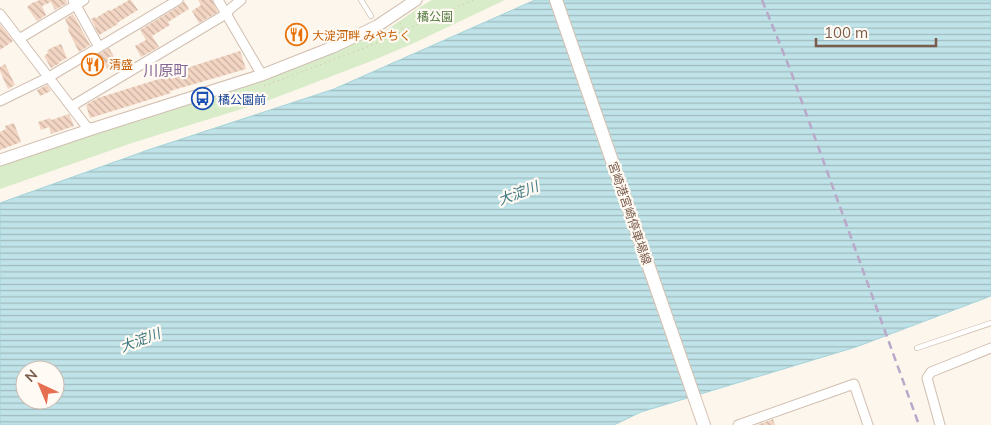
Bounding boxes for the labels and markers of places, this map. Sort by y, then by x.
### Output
restaurant icon: 大淀河畔 みやちく [284,23,308,47]
place label: 大淀河畔 みやちく [312,28,411,43]
restaurant icon: 清盛 [81,52,105,76]
place label: 清盛 [109,57,133,72]
bus stop icon: 橘公園前 [190,87,214,111]
place label: 橘公園前 [218,92,266,107]

